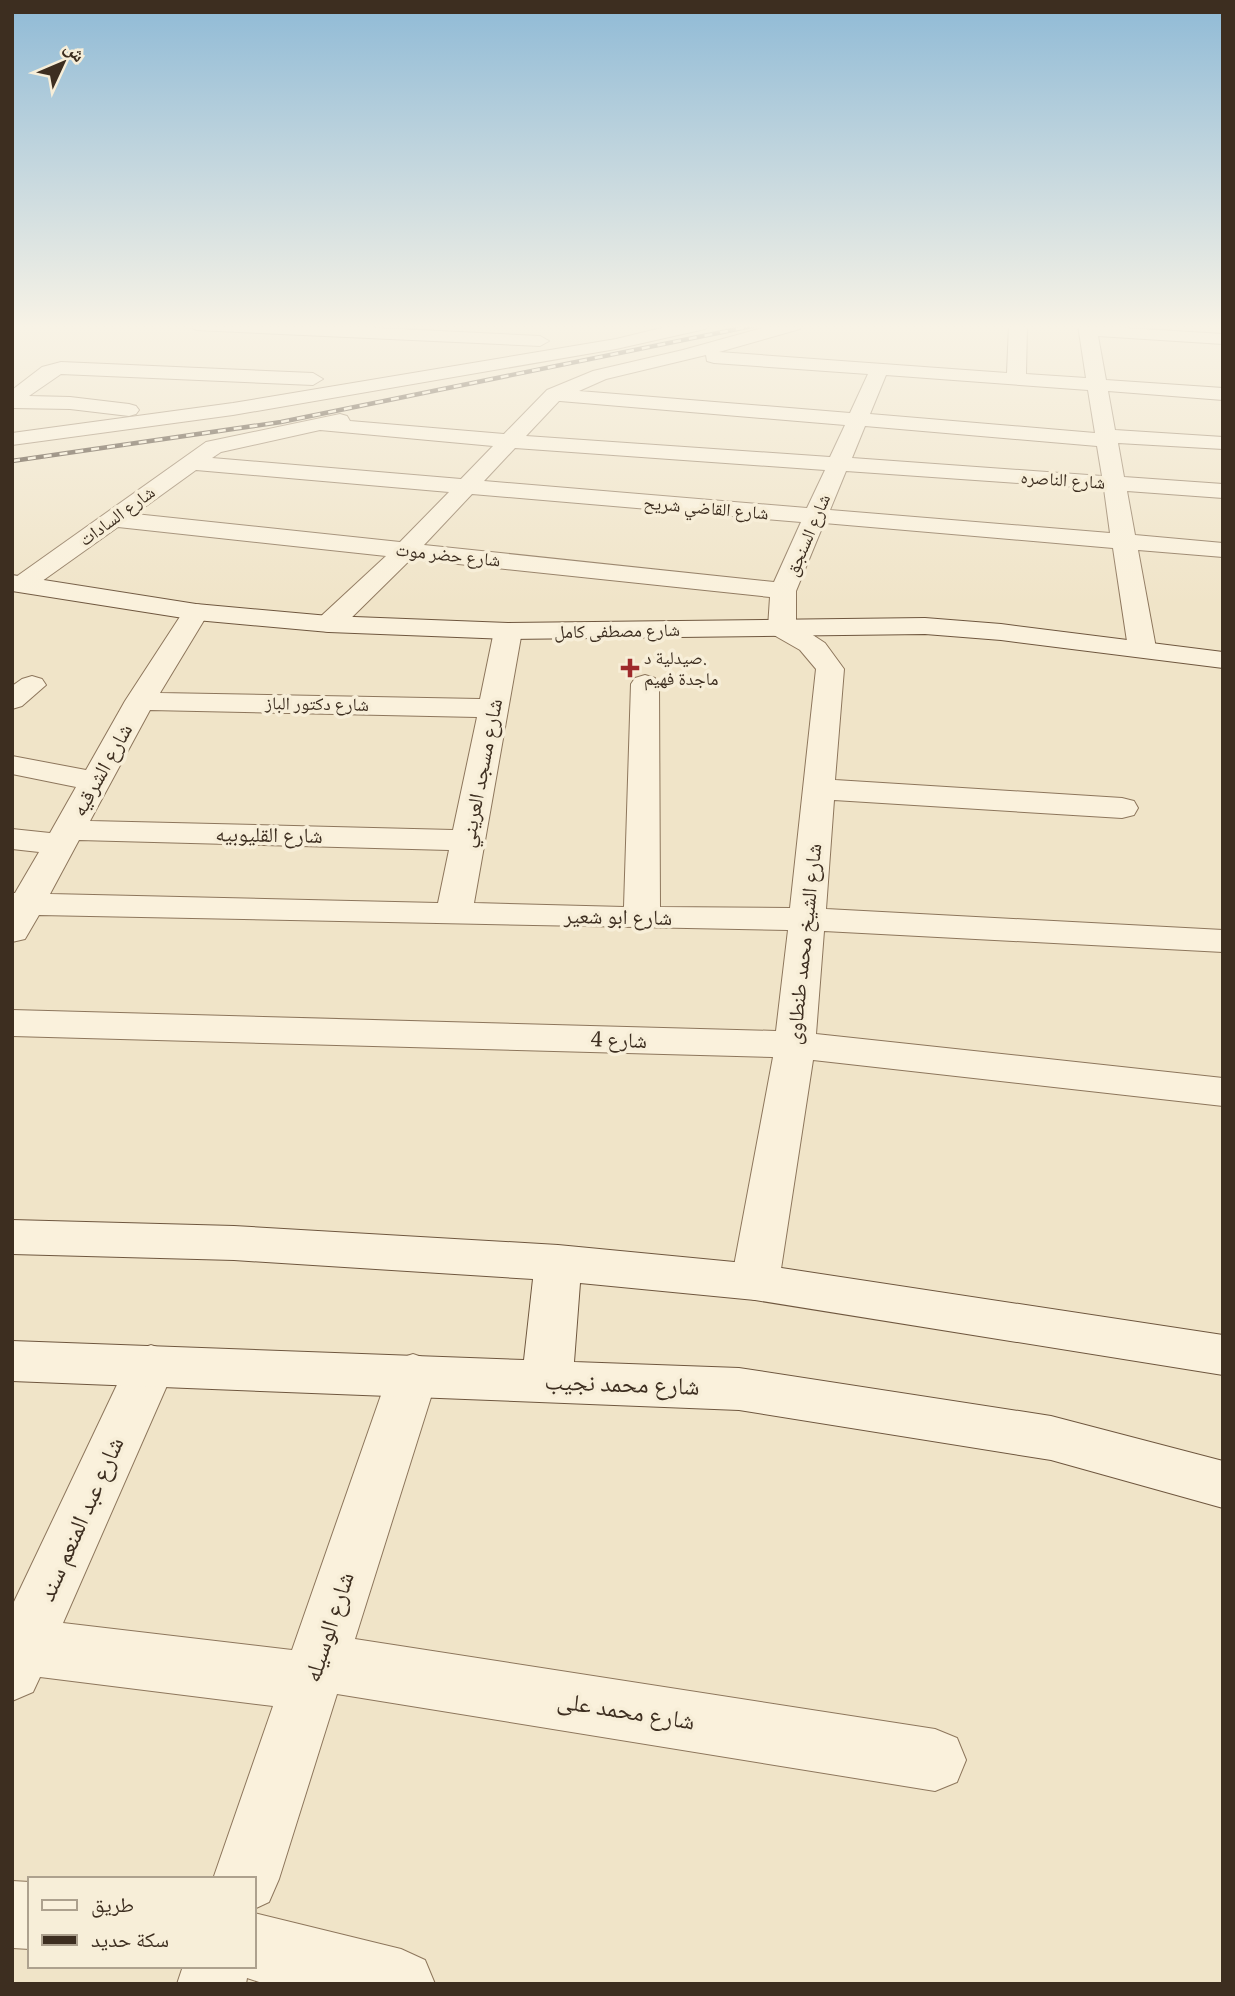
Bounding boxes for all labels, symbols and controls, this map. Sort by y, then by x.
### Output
north arrow [28,28,98,98]
text: ش [55,35,92,72]
street label: شارع الناصره [1019,464,1106,500]
street label: شارع السادات [74,479,163,556]
street label: شارع القاضي شريح [642,490,770,530]
street label: شارع السنجق [779,490,841,582]
street label: شارع حضر موت [394,537,502,577]
street label: شارع مصطفى كامل [554,617,680,649]
place label: صيدلية د. ماجدة فهيم [644,645,718,696]
marker: صيدلية د. ماجدة فهيم [622,660,638,676]
street label: شارع دكتور الباز [264,690,369,722]
street label: شارع مسجد العريني [452,696,515,851]
street label: شارع الشرقيه [64,718,144,824]
street label: شارع القليوبيه [215,819,323,856]
street label: شارع الشيخ محمد طنطاوى [779,842,834,1047]
street label: شارع ابو شعير [562,901,672,938]
street label: شارع 4 [590,1024,648,1061]
street label: شارع محمد نجيب [544,1363,700,1410]
street label: شارع عبد المنعم سند [29,1431,138,1609]
street label: شارع الوسيله [294,1567,369,1688]
street label: شارع محمد على [554,1682,697,1745]
legend [28,1877,256,1968]
text: طريق [91,1890,134,1925]
text: سكة حديد [91,1925,169,1960]

